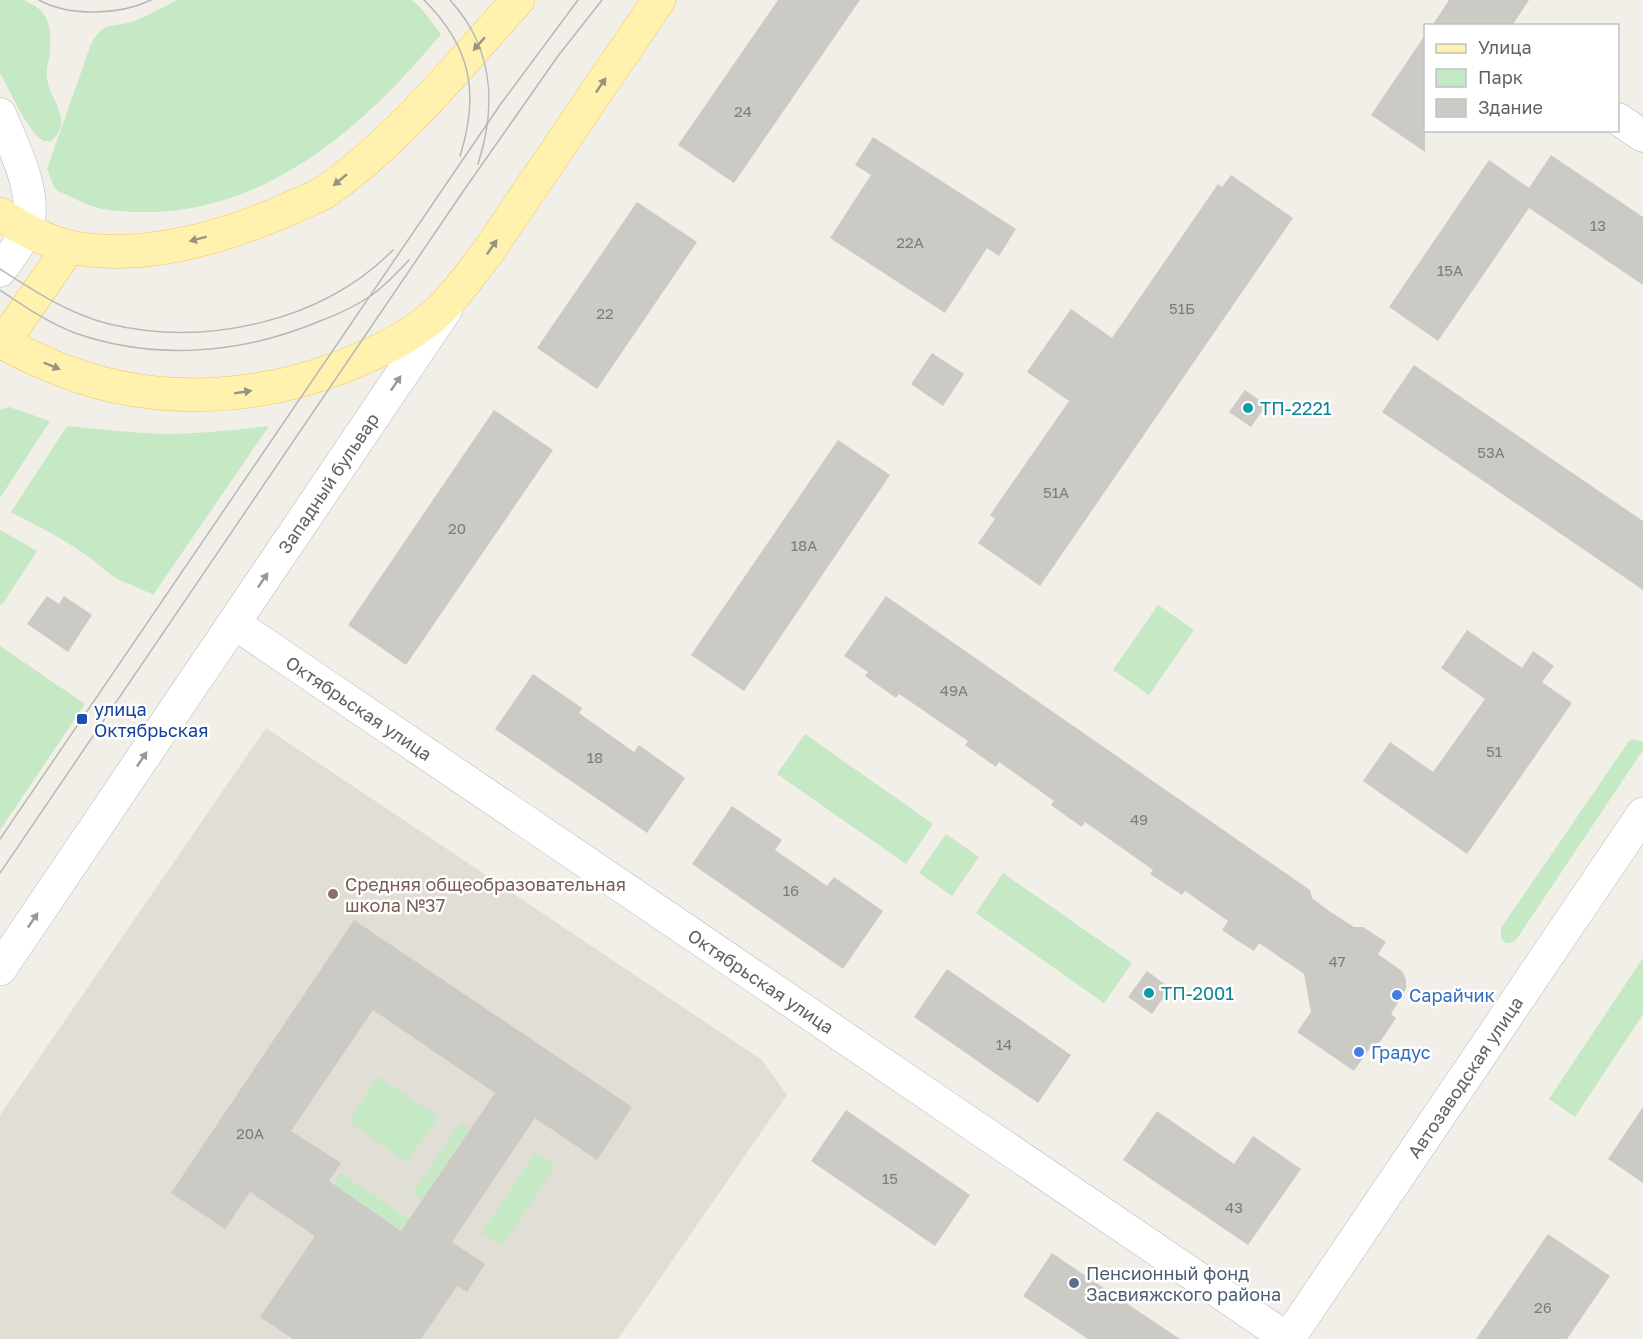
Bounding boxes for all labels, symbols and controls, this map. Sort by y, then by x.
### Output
legend [1424,24,1619,132]
one-way arrow [473,36,486,51]
text: Улица [1478,36,1532,58]
text: Парк [1478,66,1523,88]
one-way arrow [595,78,607,94]
text: Здание [1478,96,1543,118]
house number: 24 [734,102,752,120]
one-way arrow [332,174,348,187]
house number: 13 [1590,216,1606,234]
house number: 22А [896,233,924,251]
one-way arrow [189,235,207,244]
one-way arrow [486,239,498,255]
house number: 15А [1437,261,1463,279]
house number: 51Б [1169,299,1195,317]
house number: 22 [596,304,614,322]
one-way arrow [44,362,61,371]
one-way arrow [390,375,401,392]
one-way arrow [234,387,253,396]
place label: ТП-2221 [1260,397,1332,419]
marker: ТП-2221 [1241,401,1255,415]
street label: Западный бульвар [273,409,383,557]
house number: 53А [1477,443,1505,461]
house number: 51А [1043,483,1069,501]
house number: 20 [448,519,466,537]
house number: 18А [791,536,817,554]
one-way arrow [257,572,268,588]
street label: Октябрьская улица [282,651,436,765]
house number: 49А [940,681,968,699]
place label: улица Октябрьская [94,698,208,741]
marker: улица Октябрьская [75,712,89,726]
house number: 51 [1486,742,1502,760]
house number: 18 [587,748,603,766]
one-way arrow [136,751,147,767]
house number: 49 [1130,810,1148,828]
place label: Средняя общеобразовательная школа №37 [345,873,626,916]
house number: 16 [783,881,799,899]
marker: Средняя общеобразовательная школа №37 [326,887,340,901]
one-way arrow [27,913,39,929]
street label: Октябрьская улица [684,924,838,1038]
house number: 47 [1328,952,1346,970]
place label: ТП-2001 [1161,982,1234,1004]
place label: Сарайчик [1409,984,1495,1006]
marker: ТП-2001 [1142,986,1156,1000]
marker: Сарайчик [1390,988,1404,1002]
street label: Автозаводская улица [1403,992,1527,1162]
house number: 14 [996,1035,1012,1053]
place label: Градус [1371,1041,1431,1063]
marker: Градус [1352,1045,1366,1059]
house number: 20А [236,1124,264,1142]
house number: 15 [882,1169,898,1187]
house number: 43 [1225,1198,1243,1216]
place label: Пенсионный фонд Засвияжского района [1086,1262,1281,1305]
marker: Пенсионный фонд Засвияжского района [1067,1276,1081,1290]
house number: 26 [1534,1298,1552,1316]

